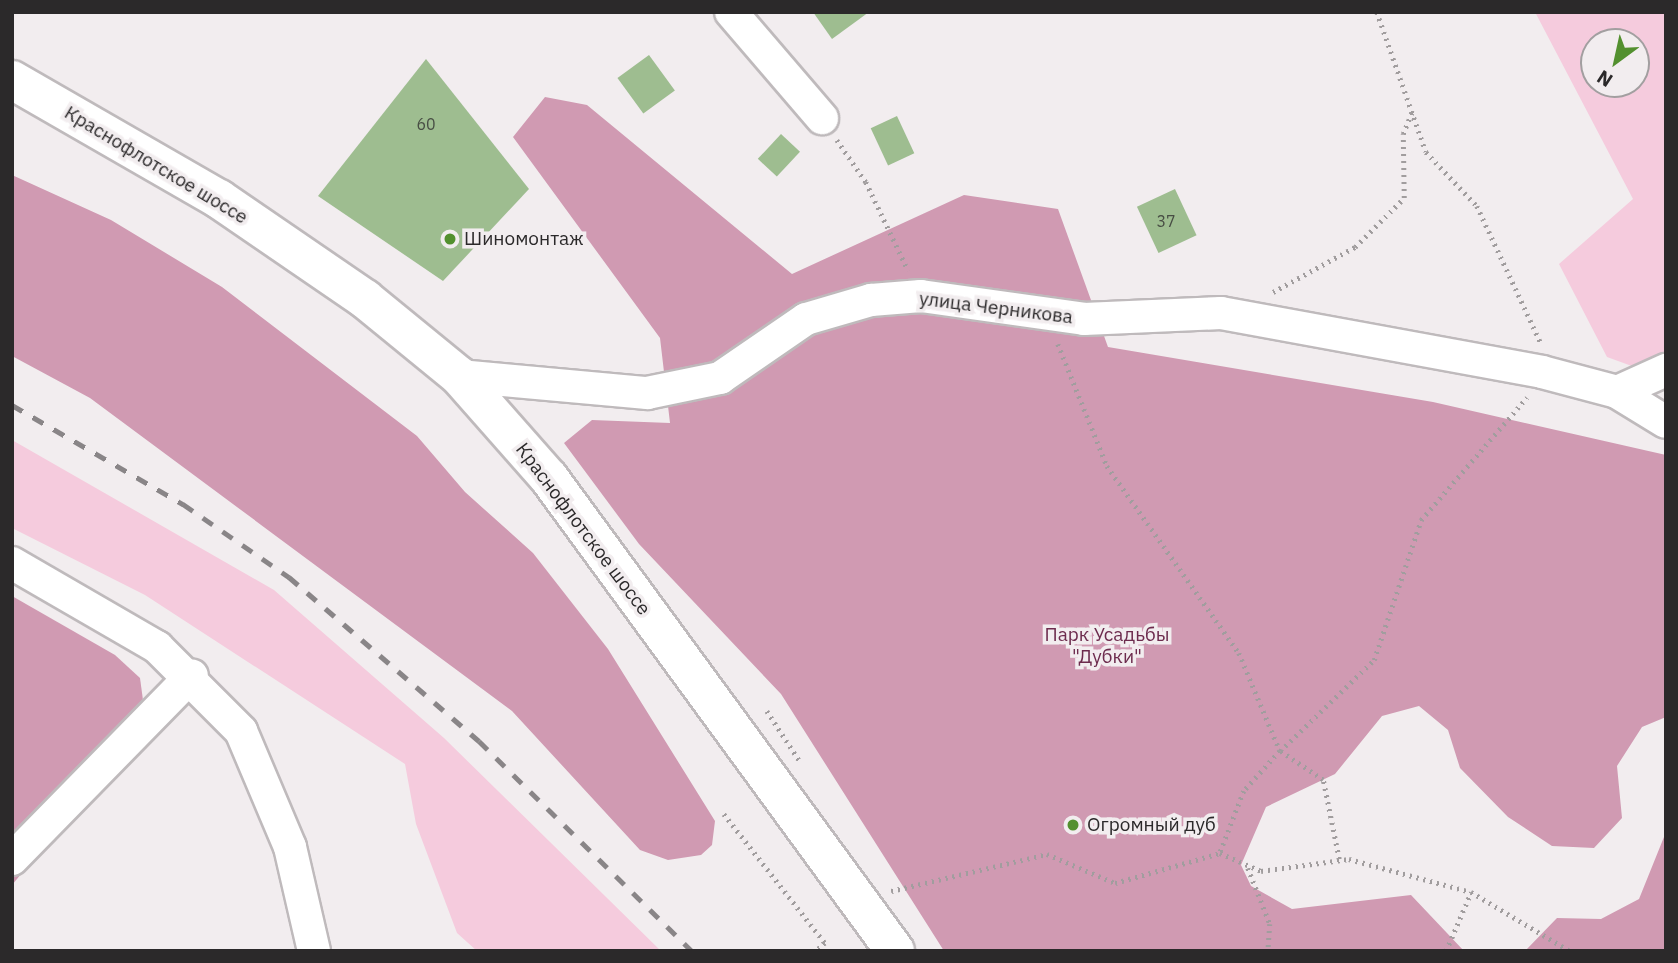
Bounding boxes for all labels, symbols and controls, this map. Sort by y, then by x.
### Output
north arrow [1580,28,1650,98]
text: N [1592,65,1617,93]
street label: Краснофлотское шоссе [60,101,252,229]
house number: 60 [416,114,436,134]
house number: 37 [1156,211,1176,231]
place label: Шиномонтаж [464,228,584,250]
marker: Шиномонтаж [442,231,458,247]
street label: улица Черникова [918,287,1074,329]
street label: Краснофлотское шоссе [511,438,655,620]
park label: Парк Усадьбы "Дубки" [1045,624,1169,668]
place label: Огромный дуб [1087,814,1216,836]
marker: Огромный дуб [1065,817,1081,833]

